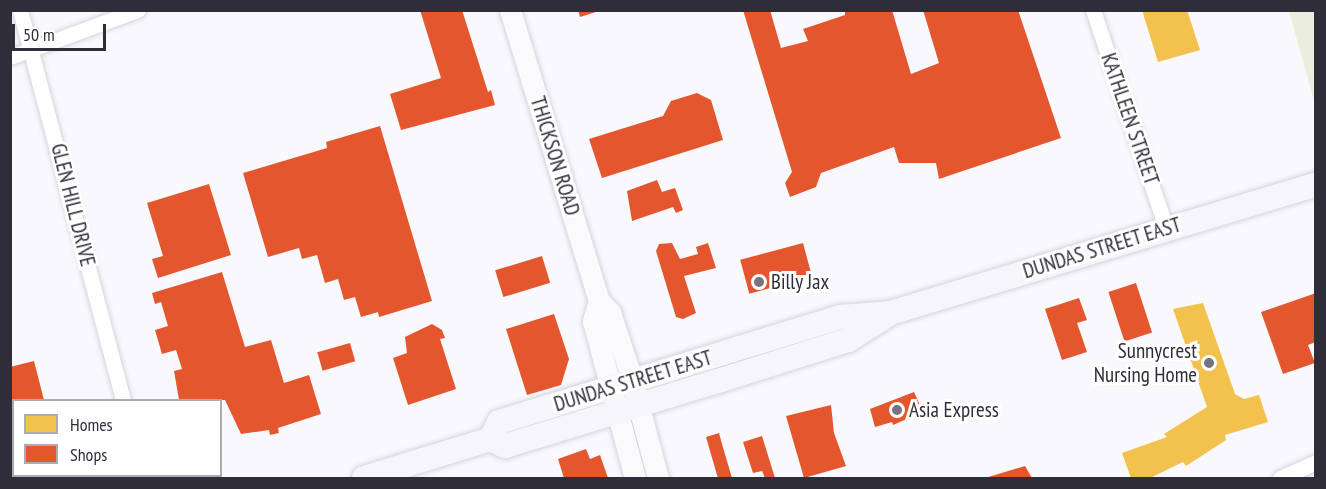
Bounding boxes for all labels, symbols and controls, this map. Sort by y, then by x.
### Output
scale bar [15,12,110,50]
text: 50 m [23,23,55,46]
street label: KATHLEEN STREET [1096,50,1164,188]
street label: THICKSON ROAD [525,93,585,219]
street label: GLEN HILL DRIVE [45,141,101,269]
street label: DUNDAS STREET EAST [1019,212,1185,284]
place label: Billy Jax [771,269,830,295]
marker: Billy Jax [752,275,766,289]
place label: Sunnycrest Nursing Home [1094,338,1197,388]
street label: DUNDAS STREET EAST [550,345,716,417]
marker: Sunnycrest Nursing Home [1202,356,1216,370]
place label: Asia Express [909,397,999,423]
legend [12,399,222,477]
marker: Asia Express [890,403,904,417]
text: Homes [70,413,113,436]
text: Shops [70,443,107,466]

